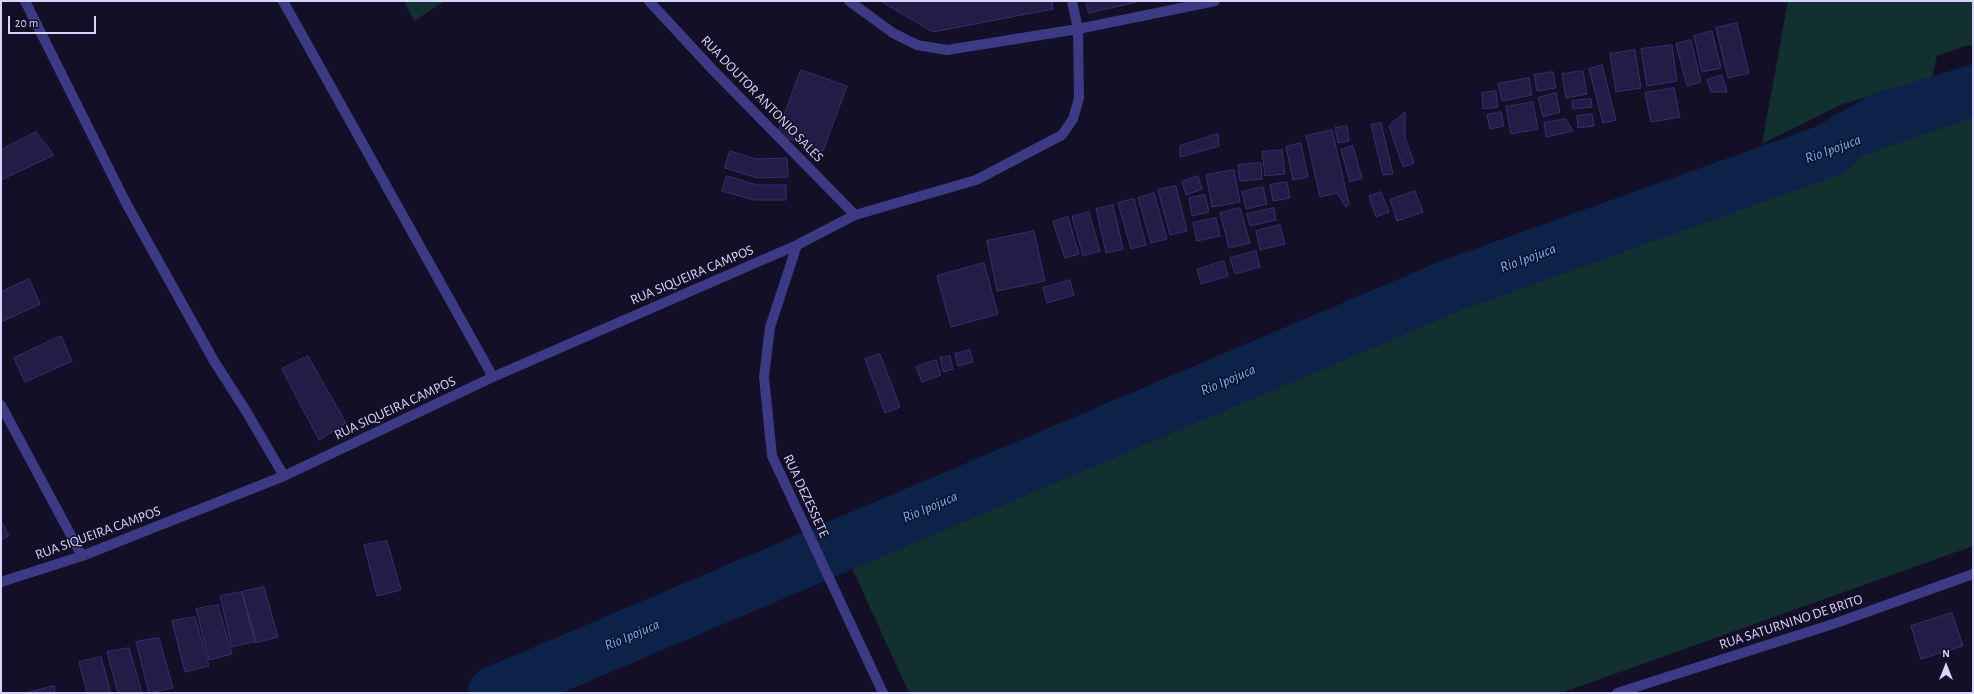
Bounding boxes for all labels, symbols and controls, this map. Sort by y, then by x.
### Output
scale bar [10,8,98,34]
text: 20 m [15,17,38,29]
street label: RUA DOUTOR ANTONIO SALES [697,32,827,166]
water label: Rio Ipojuca [1802,131,1864,167]
water label: Rio Ipojuca [1497,240,1559,276]
street label: RUA SIQUEIRA CAMPOS [628,241,756,309]
water label: Rio Ipojuca [1198,360,1258,400]
street label: RUA SIQUEIRA CAMPOS [332,372,458,444]
street label: RUA DEZESSETE [779,452,833,540]
water label: Rio Ipojuca [900,487,960,527]
street label: RUA SIQUEIRA CAMPOS [33,503,163,563]
street label: RUA SATURNINO DE BRITO [1717,591,1865,653]
water label: Rio Ipojuca [602,615,662,655]
north arrow [1926,646,1966,686]
text: N [1942,648,1950,659]

